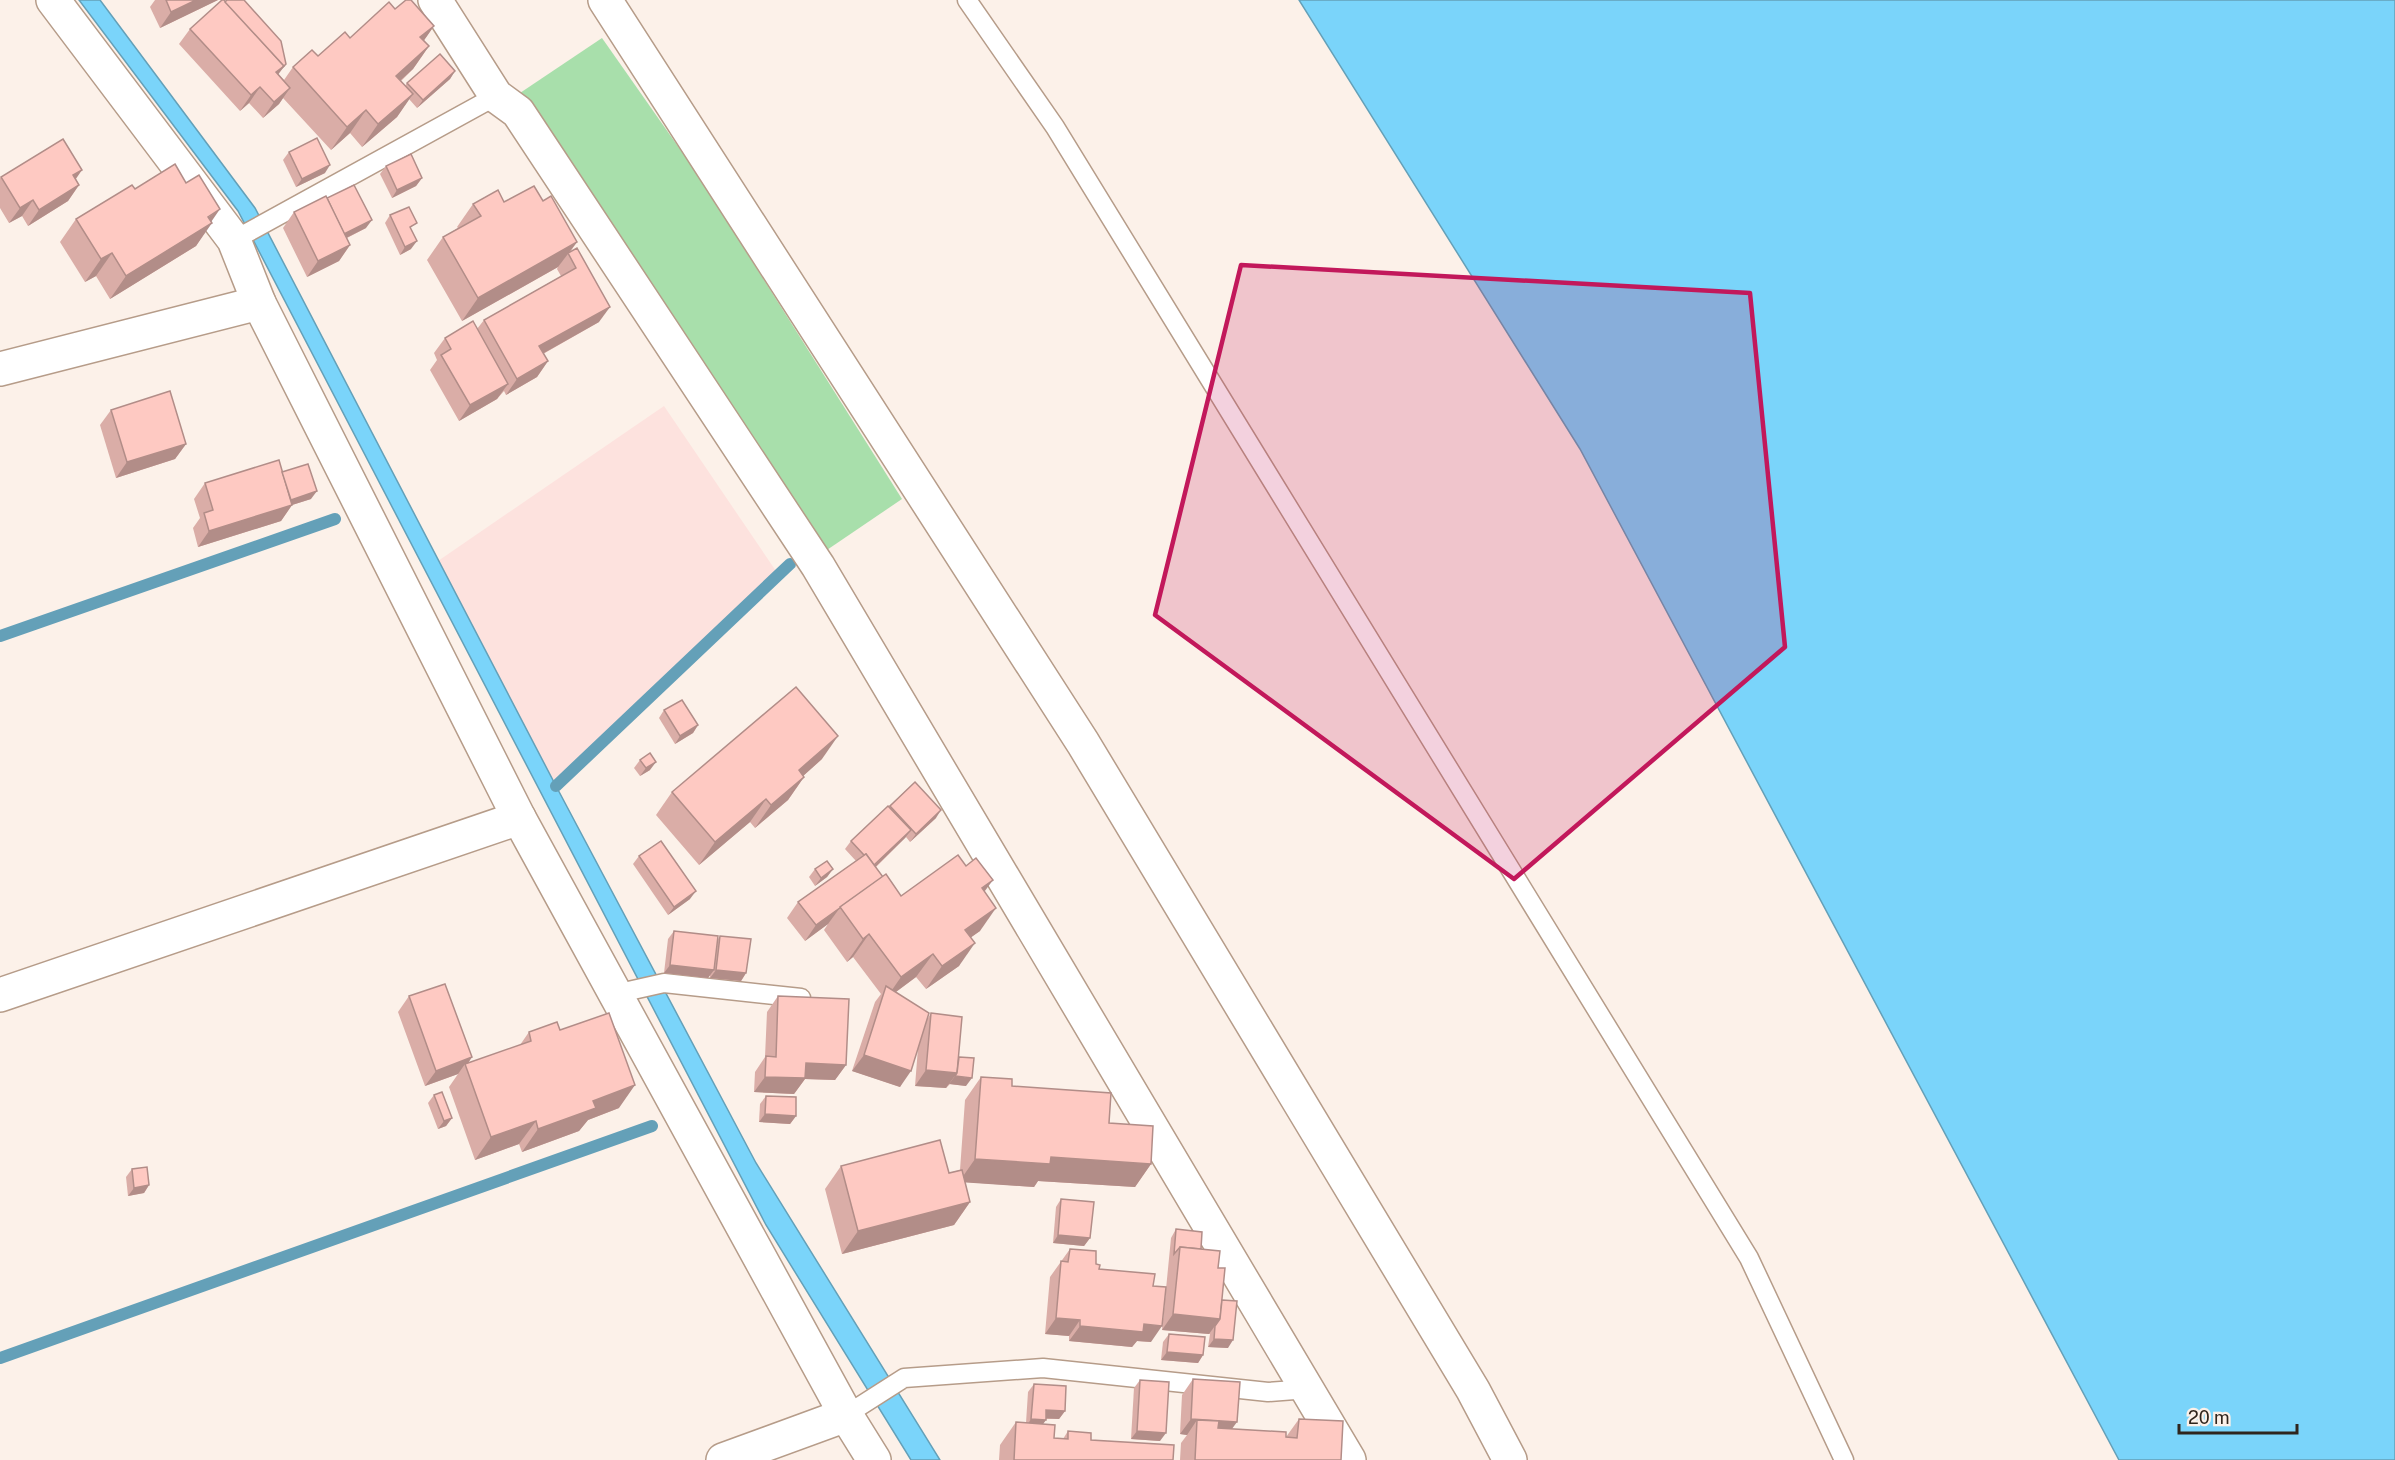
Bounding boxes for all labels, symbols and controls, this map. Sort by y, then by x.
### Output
scale bar [2179,1397,2298,1435]
text: 20 m [2188,1407,2230,1428]

